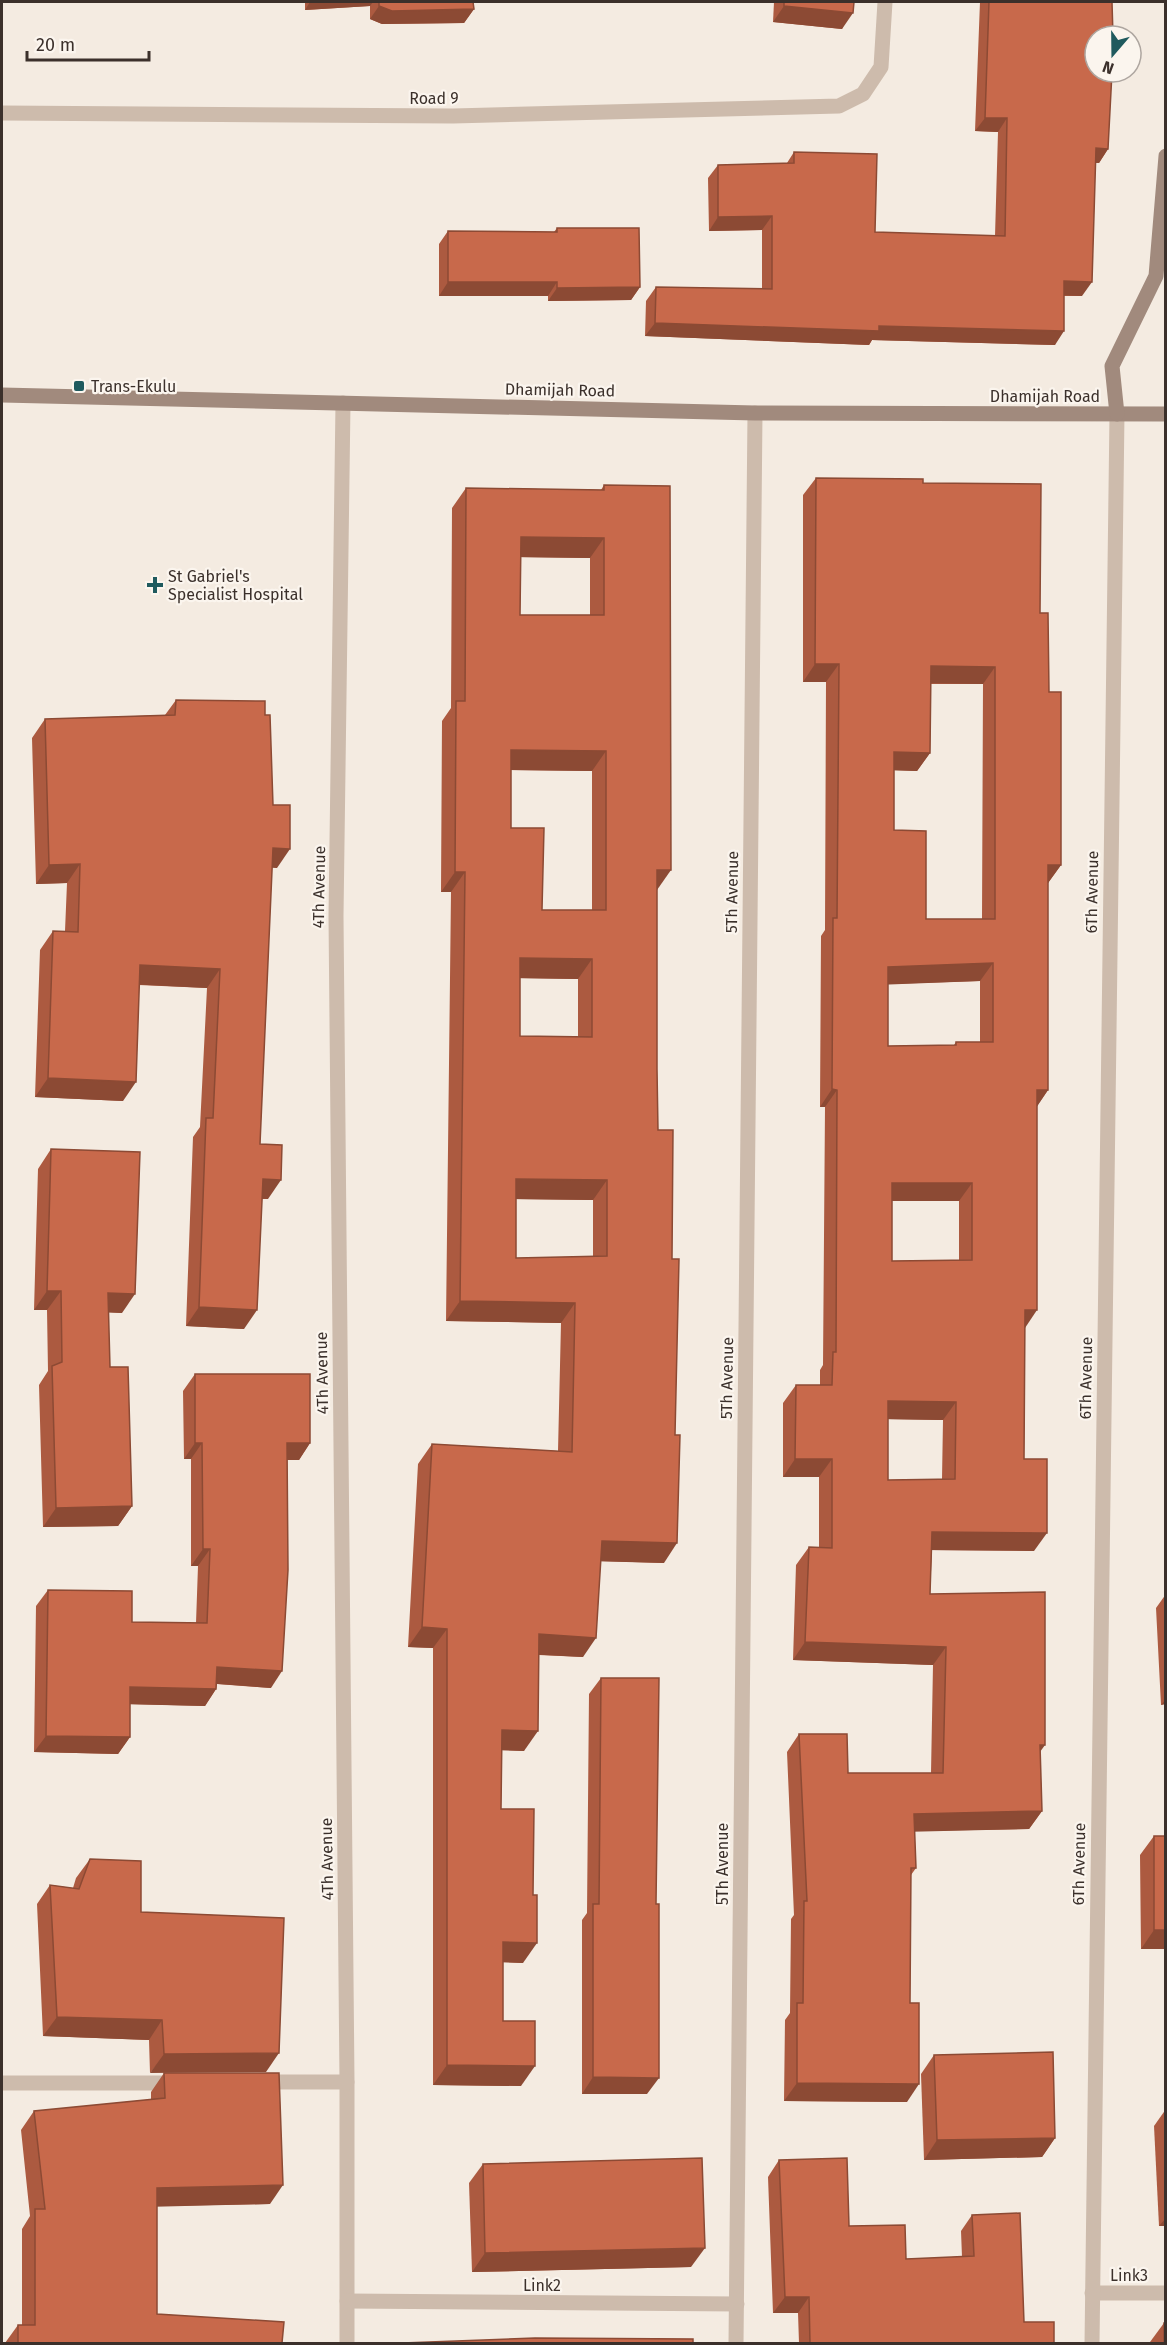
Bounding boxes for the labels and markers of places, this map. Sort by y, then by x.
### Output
place label: Trans-Ekulu [91,377,176,396]
marker: Trans-Ekulu [72,379,86,393]
place label: St Gabriel's Specialist Hospital [168,567,303,604]
marker: St Gabriel's Specialist Hospital [146,576,164,594]

